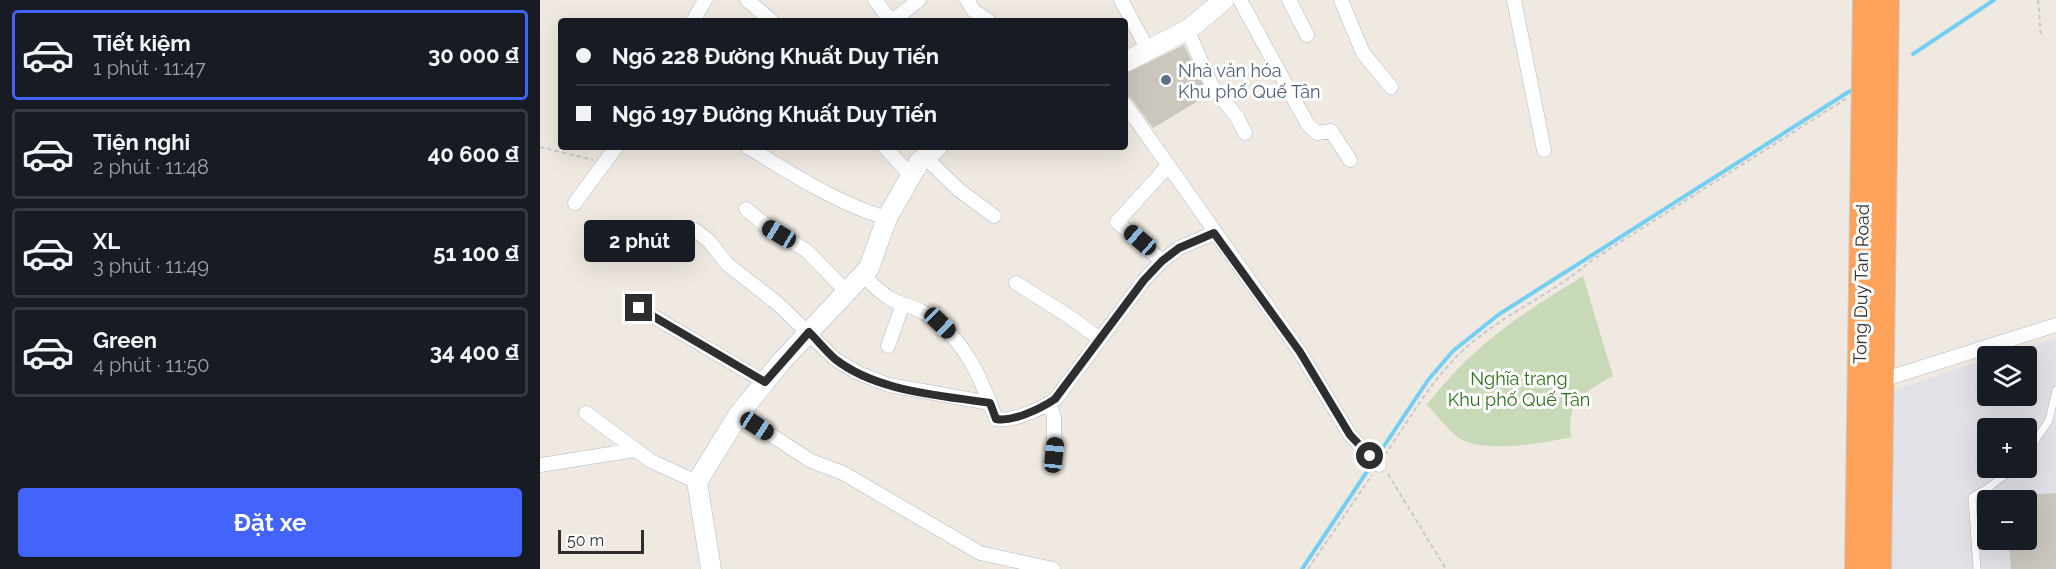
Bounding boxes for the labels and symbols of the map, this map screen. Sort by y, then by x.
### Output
place label: Nhà văn hóa Khu phố Quế Tân [1178,60,1320,102]
marker: Nhà văn hóa Khu phố Quế Tân [1159,73,1173,87]
street label: Tong Duy Tan Road [1849,204,1873,364]
car [759,217,799,251]
callout: 2 phút [584,221,694,263]
car [1121,221,1159,259]
route end [625,294,652,321]
car [921,304,959,342]
park label: Nghĩa trang Khu phố Quế Tân [1448,368,1590,410]
car [737,409,777,443]
car [1043,436,1065,474]
route start [1356,442,1383,469]
scale bar [558,527,644,554]

